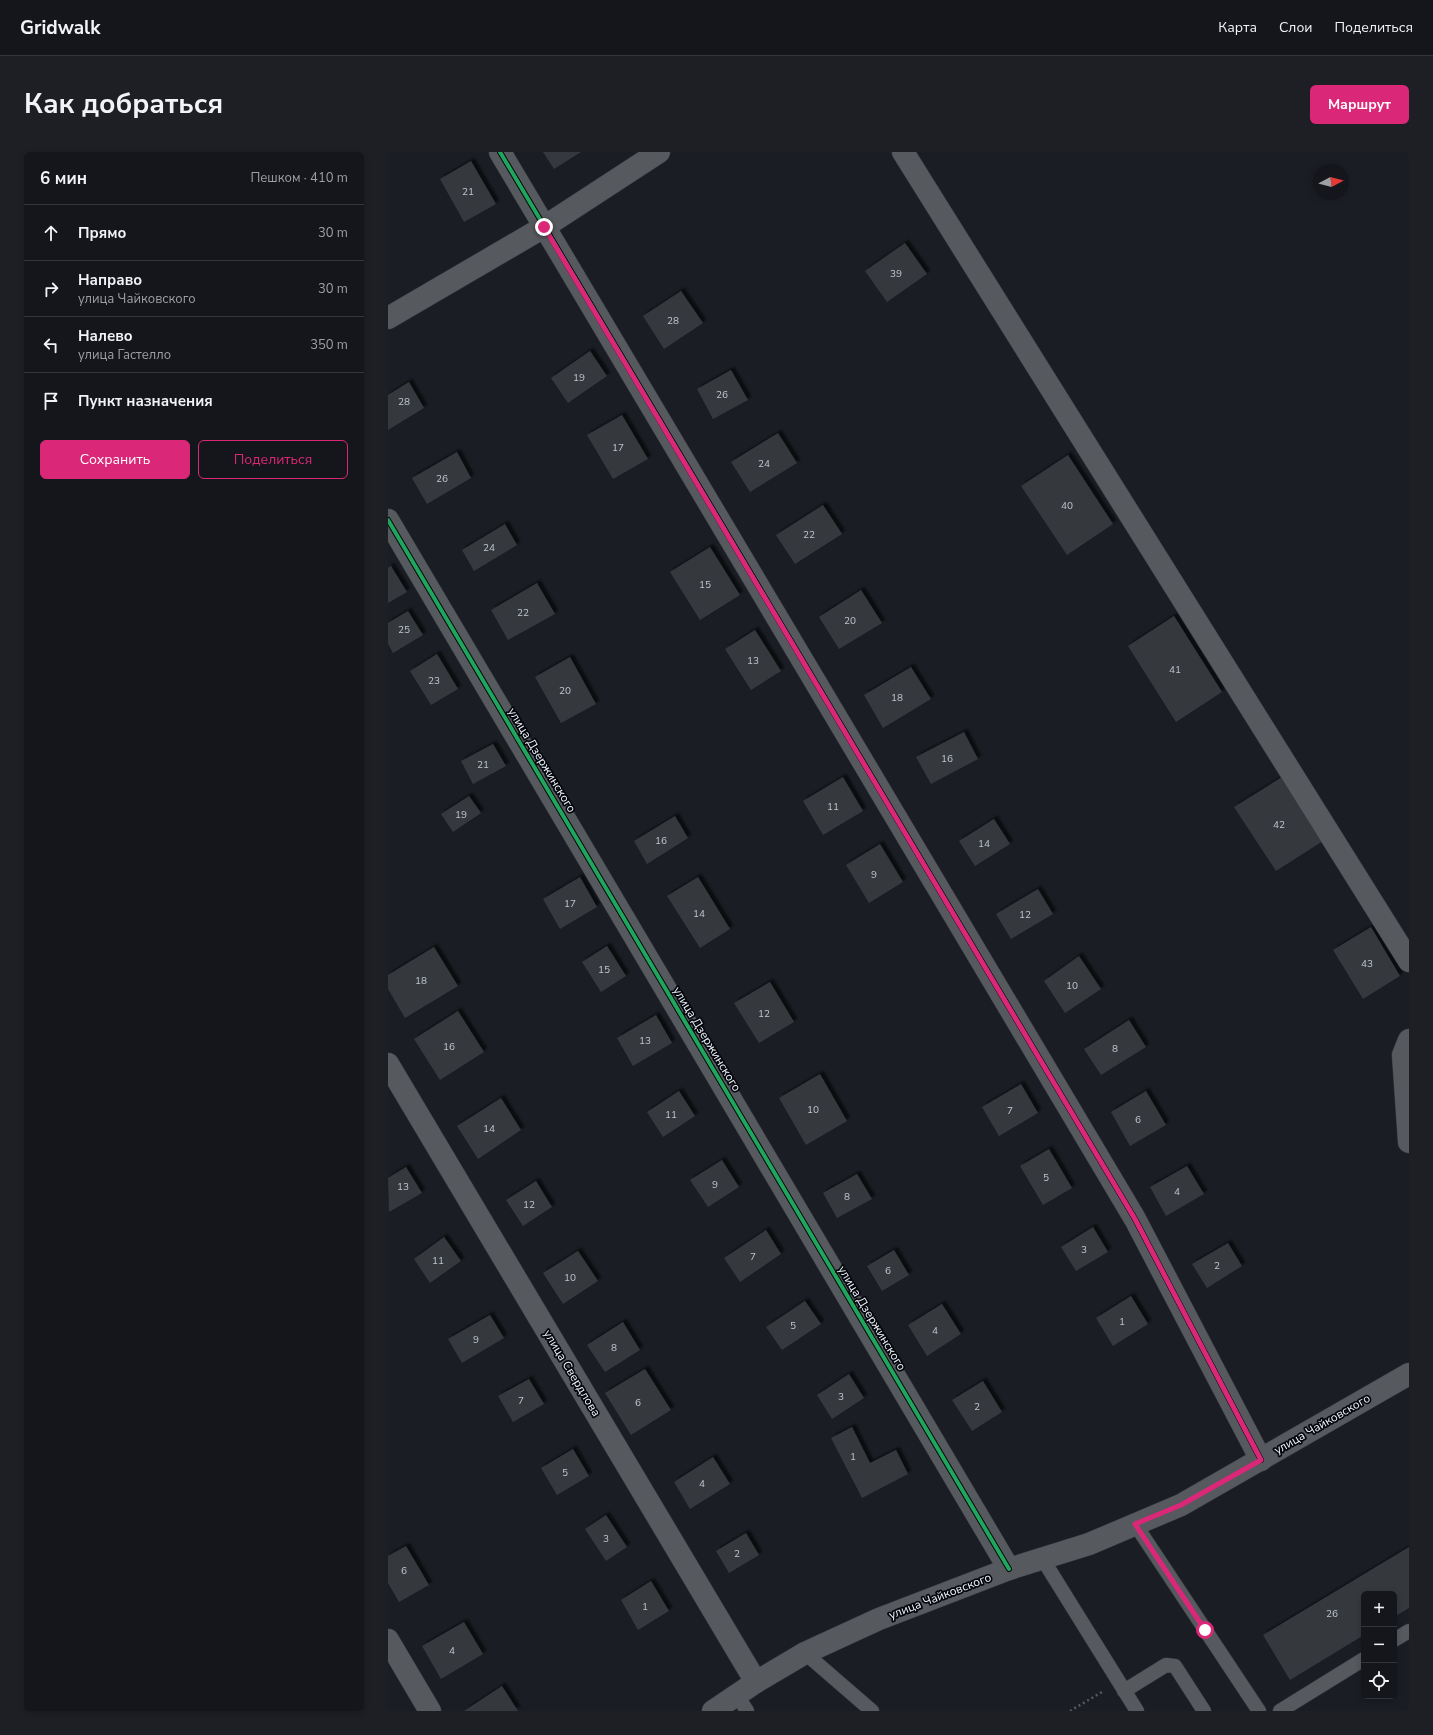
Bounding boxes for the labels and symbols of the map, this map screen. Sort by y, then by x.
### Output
north arrow [1313,164,1349,200]
house number: 21 [462,185,474,199]
route end [535,218,553,236]
house number: 39 [890,267,902,281]
house number: 28 [667,314,679,328]
house number: 19 [573,371,585,385]
house number: 26 [716,388,728,402]
house number: 28 [398,395,410,409]
house number: 17 [612,441,624,455]
house number: 24 [758,457,770,471]
house number: 26 [436,472,448,486]
house number: 40 [1061,499,1073,513]
house number: 22 [803,528,815,542]
house number: 24 [483,541,495,555]
house number: 15 [699,578,711,592]
house number: 22 [517,606,529,620]
house number: 20 [844,614,856,628]
house number: 25 [398,623,410,637]
house number: 13 [747,654,759,668]
house number: 41 [1169,663,1181,677]
house number: 23 [428,674,440,688]
house number: 20 [559,684,571,698]
house number: 18 [891,691,903,705]
street label: улица Дзержинского [504,705,580,816]
house number: 16 [941,752,953,766]
house number: 21 [477,758,489,772]
house number: 11 [827,800,839,814]
house number: 19 [455,808,467,822]
house number: 42 [1273,818,1285,832]
house number: 16 [655,834,667,848]
house number: 14 [978,837,990,851]
house number: 9 [871,868,877,882]
house number: 17 [564,897,576,911]
house number: 14 [693,907,705,921]
house number: 12 [1019,908,1031,922]
house number: 43 [1361,957,1373,971]
house number: 15 [598,963,610,977]
house number: 18 [415,974,427,988]
house number: 10 [1066,979,1078,993]
street label: улица Дзержинского [669,984,745,1095]
house number: 12 [758,1007,770,1021]
house number: 13 [639,1034,651,1048]
house number: 16 [443,1040,455,1054]
house number: 8 [1112,1042,1118,1056]
house number: 10 [807,1103,819,1117]
house number: 7 [1007,1104,1013,1118]
house number: 11 [665,1108,677,1122]
house number: 6 [1135,1113,1141,1127]
house number: 14 [483,1122,495,1136]
house number: 5 [1043,1171,1049,1185]
house number: 9 [712,1178,718,1192]
house number: 13 [397,1180,409,1194]
house number: 4 [1174,1185,1180,1199]
house number: 8 [844,1190,850,1204]
house number: 12 [523,1198,535,1212]
house number: 3 [1081,1243,1087,1257]
house number: 7 [750,1250,756,1264]
house number: 11 [432,1254,444,1268]
house number: 2 [1214,1259,1220,1273]
street label: улица Дзержинского [834,1263,910,1374]
house number: 6 [885,1264,891,1278]
house number: 10 [564,1271,576,1285]
house number: 1 [1119,1315,1125,1329]
house number: 5 [790,1319,796,1333]
house number: 4 [932,1324,938,1338]
street label: улица Свердлова [540,1327,604,1419]
house number: 9 [473,1333,479,1347]
house number: 8 [611,1341,617,1355]
house number: 3 [838,1390,844,1404]
street label: улица Чайковского [1271,1390,1373,1458]
house number: 7 [518,1394,524,1408]
house number: 6 [635,1396,641,1410]
house number: 2 [974,1400,980,1414]
house number: 1 [850,1450,856,1464]
house number: 5 [562,1466,568,1480]
house number: 4 [699,1477,705,1491]
house number: 3 [603,1532,609,1546]
house number: 2 [734,1547,740,1561]
house number: 6 [401,1564,407,1578]
street label: улица Чайковского [886,1569,994,1623]
house number: 1 [642,1600,648,1614]
house number: 26 [1326,1607,1338,1621]
route start [1196,1621,1214,1639]
house number: 4 [449,1644,455,1658]

